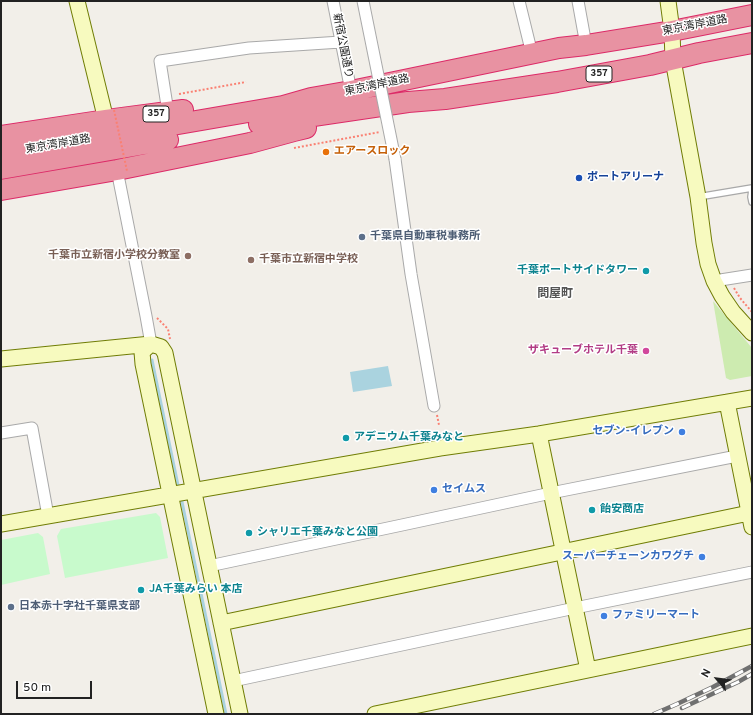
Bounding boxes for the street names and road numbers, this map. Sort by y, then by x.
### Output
street label: 新宿公園通り [329,12,355,80]
street label: 東京湾岸道路 [661,13,729,39]
road number: 357 [586,66,612,82]
street label: 東京湾岸道路 [343,73,411,99]
road number: 357 [143,106,169,122]
street label: 東京湾岸道路 [24,133,92,157]

